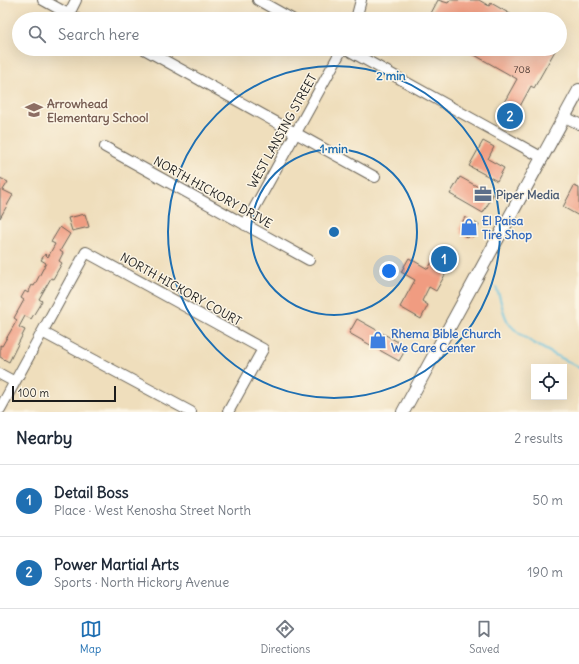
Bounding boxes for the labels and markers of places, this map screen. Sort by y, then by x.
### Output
place label: Arrowhead Elementary School [47,96,149,126]
school or university icon: Arrowhead Elementary School [24,100,44,120]
pin: 2 [497,101,523,131]
office icon: Piper Media [473,184,493,204]
place label: Piper Media [496,187,560,203]
place label: El Paisa Tire Shop [482,213,532,243]
shop icon: El Paisa Tire Shop [459,217,479,237]
centre of rings [327,225,341,239]
pin: 1 [431,244,457,274]
place label: Rhema Bible Church We Care Center [391,326,501,355]
shop icon: Rhema Bible Church We Care Center [368,330,388,350]

